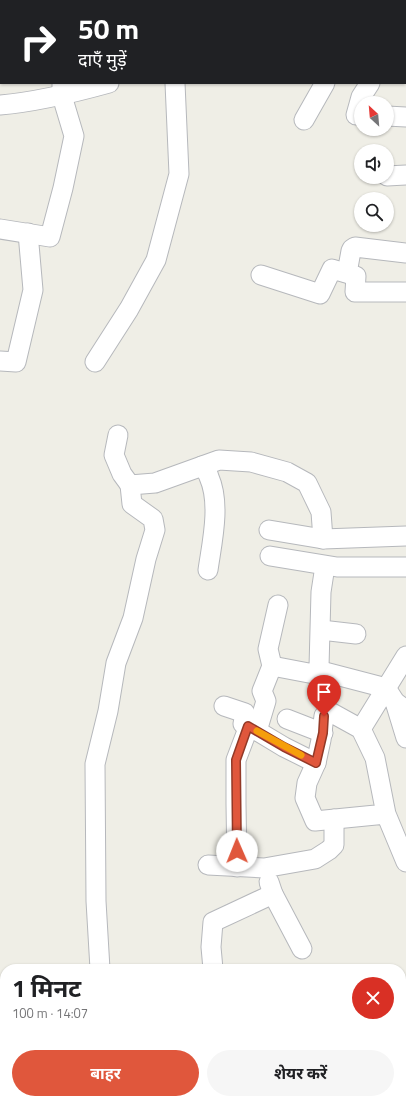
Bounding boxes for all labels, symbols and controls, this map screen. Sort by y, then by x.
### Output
text: 50 m [78,7,139,50]
icon: right [12,16,64,68]
text: दाएँ मुड़ें [78,46,127,73]
north arrow [354,96,394,136]
map controls [354,96,394,232]
button: sound [354,144,394,184]
button: search [354,192,394,232]
pin [307,675,341,716]
icon: arrive [313,681,335,703]
position arrow [216,830,258,872]
text: 1 मिनट [12,970,81,1006]
button: close [352,977,394,1019]
text: 100 m · 14:07 [12,1003,88,1023]
button: बाहर [12,1050,199,1096]
button: शेयर करें [207,1050,394,1096]

